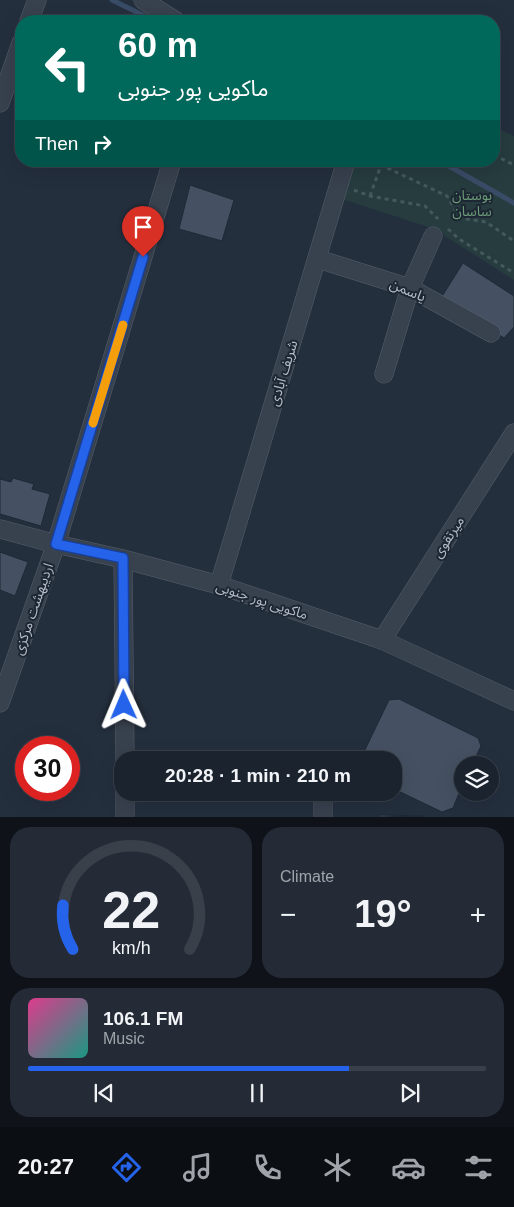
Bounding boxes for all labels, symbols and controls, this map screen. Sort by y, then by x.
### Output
text: 60 m [118,25,198,64]
icon: left [35,35,100,100]
text: ماکویی‌ پور جنوبی [118,76,268,101]
icon: right [88,130,116,158]
text: Then [35,133,78,154]
park label: بوستان ساسان [452,187,492,220]
pin [122,206,164,257]
icon: arrive [129,213,157,241]
street label: یاسمن [387,275,428,306]
street label: شریف آبادی [265,338,302,408]
street label: میرتقوی [429,513,468,561]
street label: اردیبهشت مرکزی [10,561,57,657]
street label: ماکویی‌ پور جنوبی [213,578,310,624]
position arrow [97,678,149,730]
speed limit sign: 30 [15,736,80,801]
map controls [454,756,499,801]
button: layers [454,756,499,801]
text: 20:28 · 1 min · 210 m [165,765,351,786]
text: Climate [280,868,334,885]
text: 22 [102,881,160,939]
text: 19° [354,893,412,935]
text: − [280,899,296,930]
text: + [470,899,486,930]
text: km/h [112,938,150,958]
text: 106.1 FM [103,1008,183,1029]
text: Music [103,1030,145,1047]
icon: previous [90,1079,118,1107]
icon: pause [243,1079,271,1107]
icon: next [396,1079,424,1107]
icon: directions [109,1150,144,1185]
icon: music [180,1150,215,1185]
icon: phone [250,1150,285,1185]
icon: climate [320,1150,355,1185]
icon: car [391,1150,426,1185]
icon: filters [461,1150,496,1185]
text: 20:27 [18,1154,74,1179]

